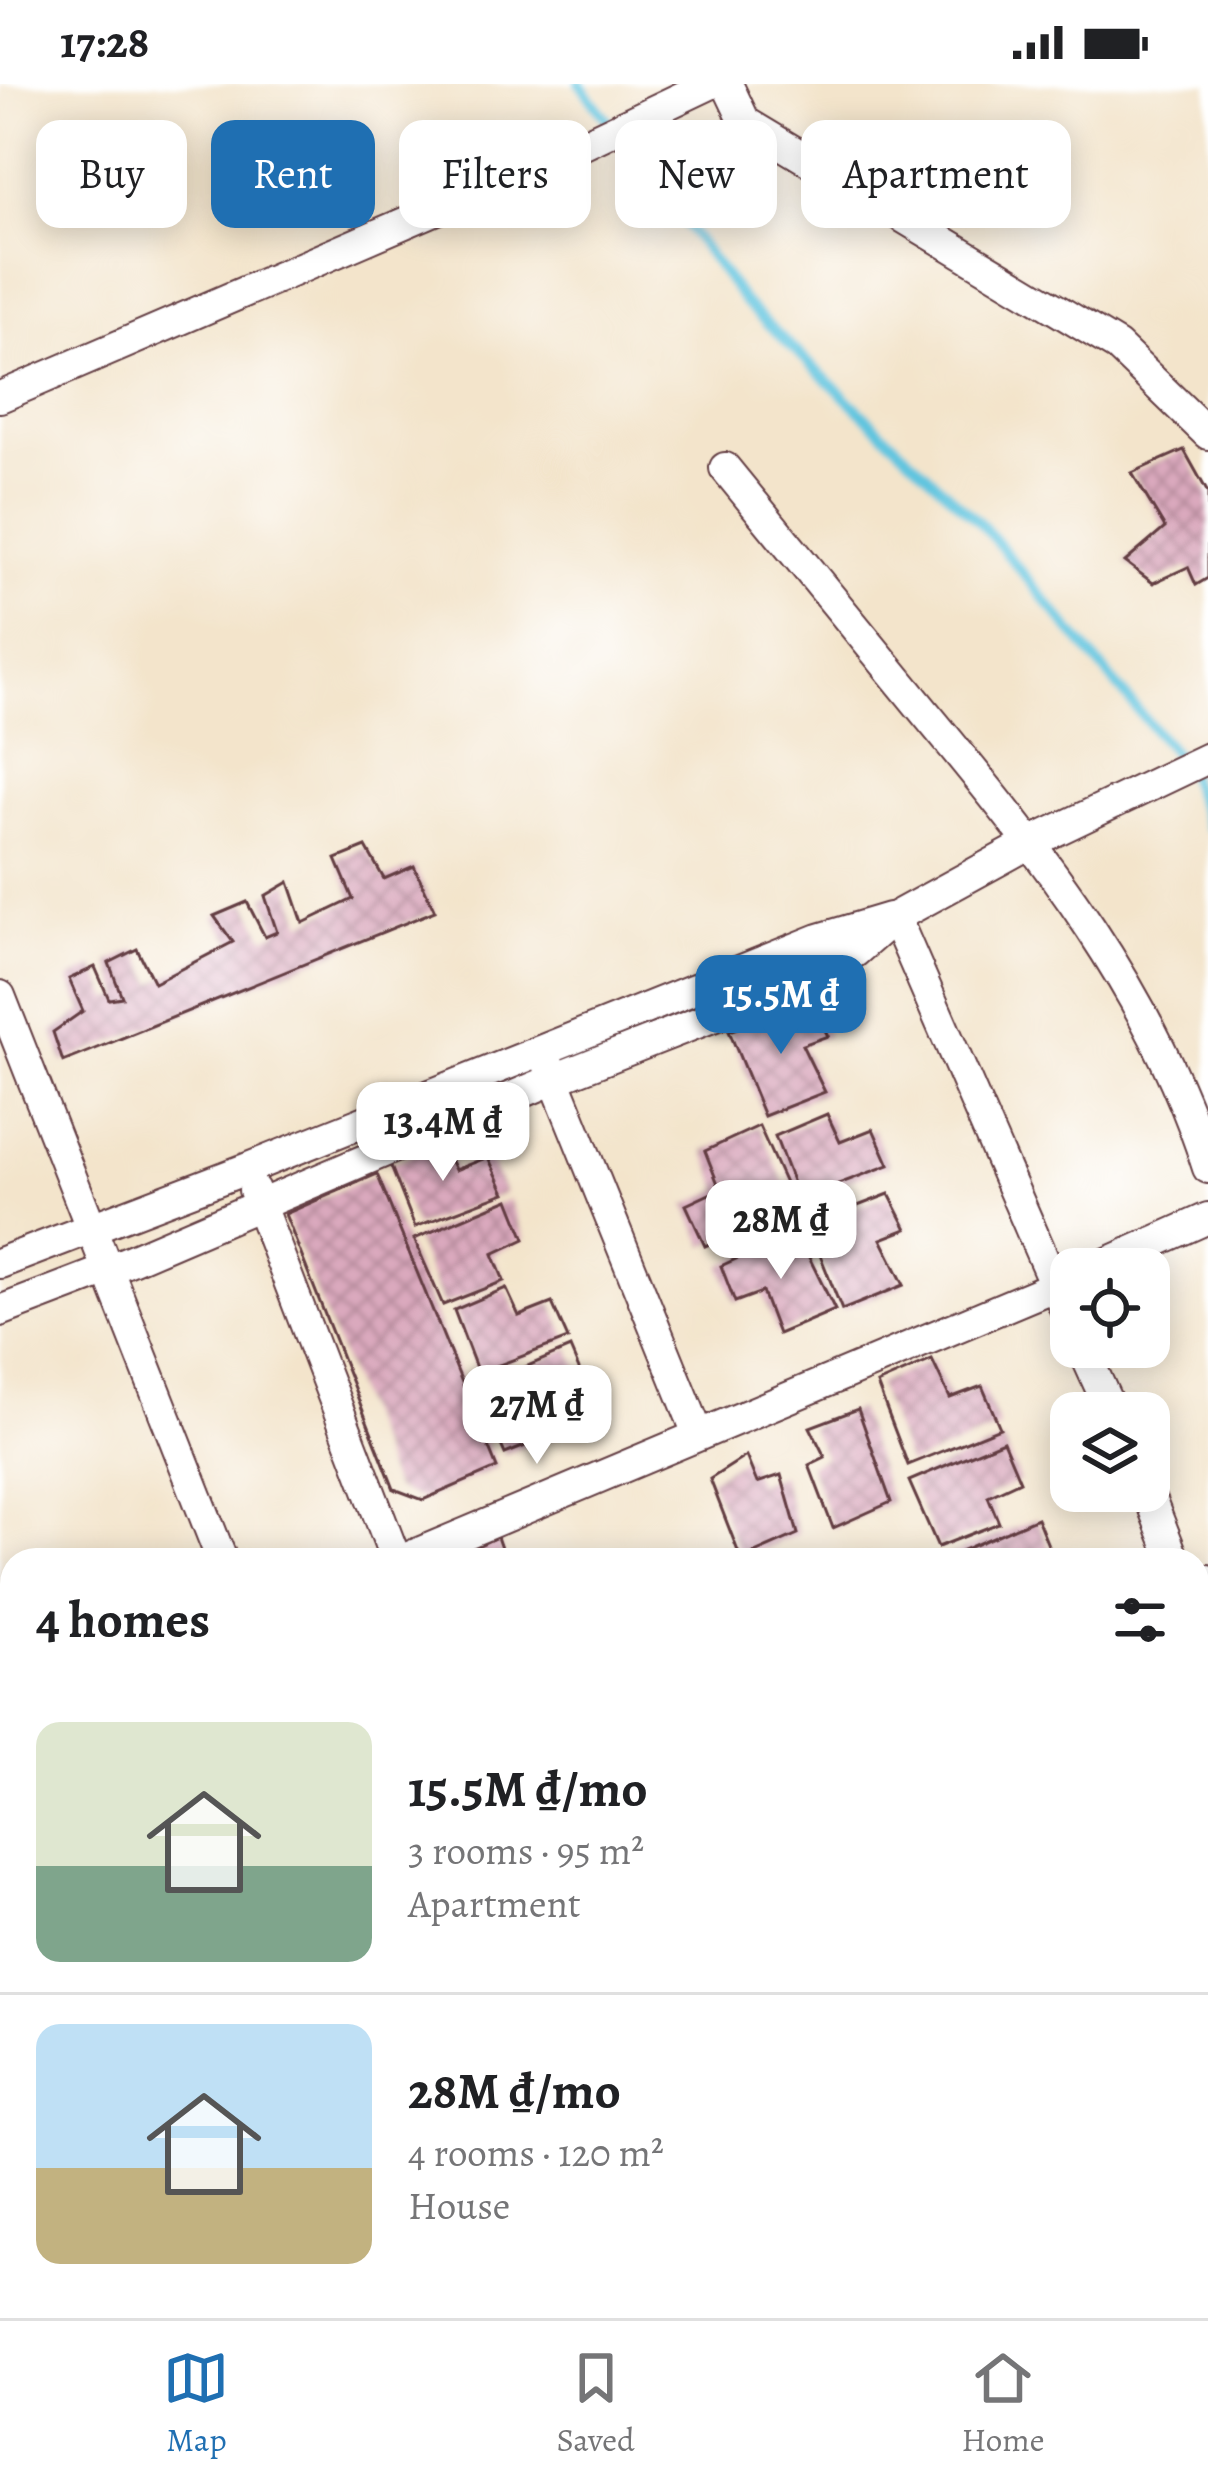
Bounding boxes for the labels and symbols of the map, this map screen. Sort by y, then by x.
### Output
pin: 15.5M ₫ [670,955,892,1057]
pin: 13.4M ₫ [332,1082,554,1184]
pin: 28M ₫ [697,1180,865,1282]
pin: 27M ₫ [453,1365,621,1467]

